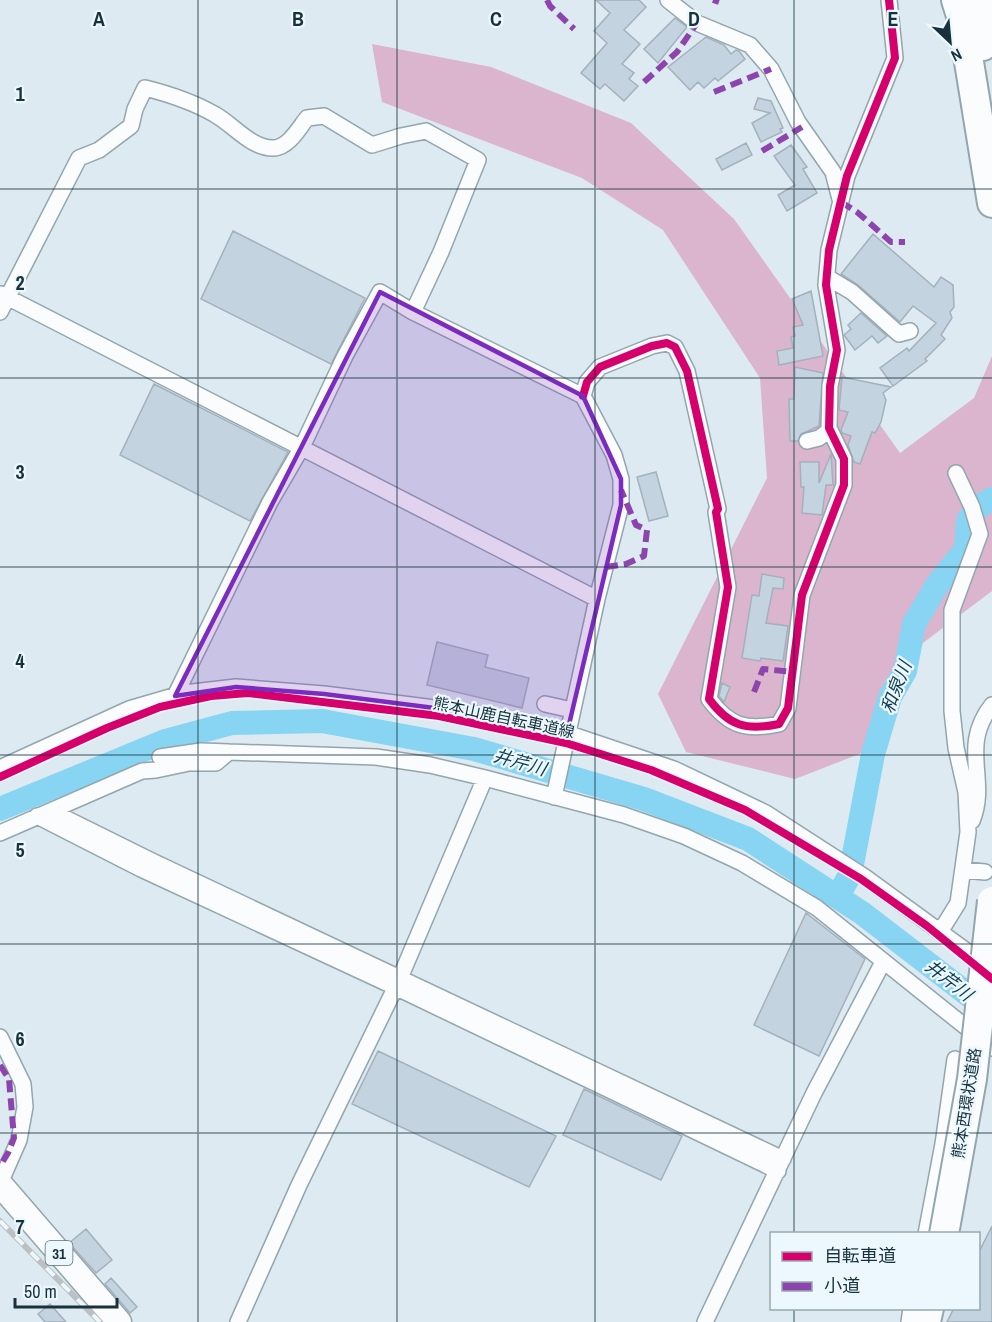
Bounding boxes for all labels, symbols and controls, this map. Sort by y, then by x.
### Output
text: A [93,5,105,32]
text: B [292,5,304,32]
text: C [490,5,502,32]
text: D [688,5,700,32]
text: E [888,5,899,32]
north arrow [920,12,980,72]
text: N [947,44,966,67]
text: 1 [15,80,25,107]
text: 2 [15,269,25,296]
text: 3 [15,458,25,485]
text: 4 [15,647,25,674]
water label: 和泉川 [875,655,918,717]
street label: 熊本山鹿自転車道線 [431,691,577,743]
water label: 井芹川 [491,743,551,782]
text: 5 [15,836,25,863]
water label: 井芹川 [920,954,980,1008]
text: 6 [15,1025,25,1052]
street label: 熊本西環状道路 [946,1046,986,1160]
text: 7 [15,1213,25,1240]
legend [770,1232,980,1310]
road number: 31 [46,1241,72,1265]
text: 自転車道 [824,1243,896,1268]
scale bar [15,1271,117,1309]
text: 小道 [824,1273,860,1298]
text: 50 m [24,1279,57,1304]

